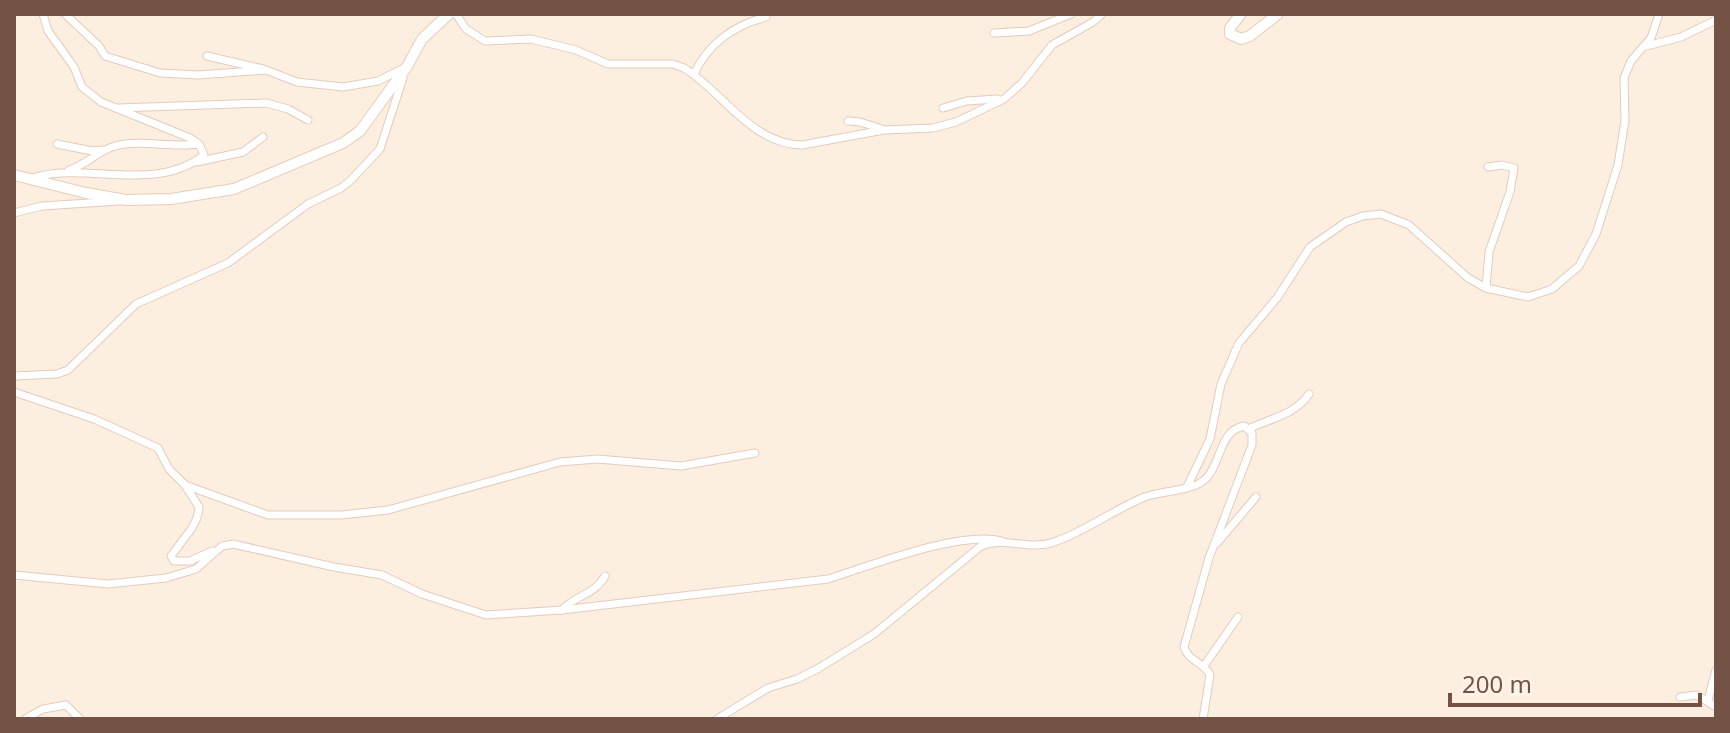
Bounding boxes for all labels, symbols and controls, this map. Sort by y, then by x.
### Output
scale bar [1450,657,1700,707]
text: 200 m [1462,667,1532,700]

